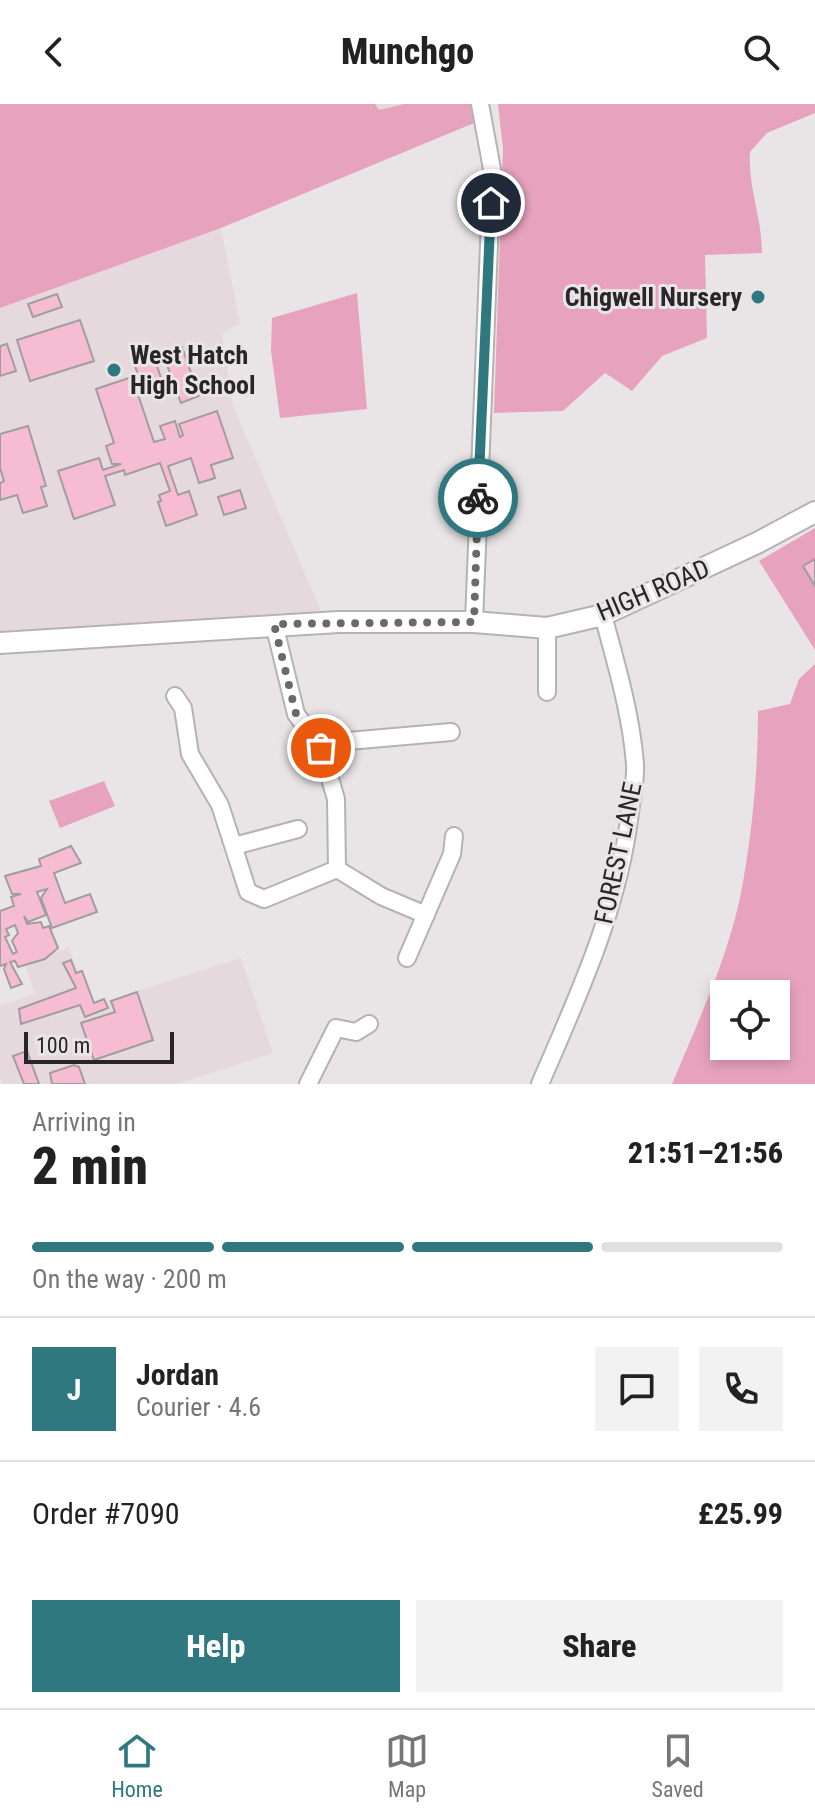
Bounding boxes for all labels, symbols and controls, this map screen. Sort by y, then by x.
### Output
icon: back [32,30,76,74]
icon: search [739,30,783,74]
text: Munchgo [341,31,474,73]
pin [457,169,525,237]
icon: home [469,181,513,225]
place label: Chigwell Nursery [565,282,742,312]
marker: Chigwell Nursery [749,288,767,306]
place label: West Hatch High School [130,340,256,400]
marker: West Hatch High School [105,361,123,379]
courier [438,458,518,538]
icon: bike [456,476,500,520]
street label: HIGH ROAD [592,553,714,627]
pin [287,714,355,782]
icon: bag [299,726,343,770]
street label: FOREST LANE [588,779,648,927]
map controls [710,980,790,1060]
button: locate [710,980,790,1060]
scale bar [24,1028,174,1064]
text: 100 m [36,1033,90,1058]
text: Arriving in [32,1107,136,1137]
text: 21:51–21:56 [628,1135,783,1170]
text: 2 min [32,1136,148,1197]
text: On the way · 200 m [32,1264,227,1294]
button: chat [595,1347,679,1431]
button: phone [699,1347,783,1431]
text: Jordan [136,1357,219,1392]
text: J [67,1372,81,1407]
text: Courier · 4.6 [136,1392,261,1422]
text: Order #7090 [32,1496,180,1531]
text: £25.99 [698,1496,783,1531]
button: Help [32,1600,400,1692]
button: Share [416,1600,783,1692]
tab: Home [111,1729,163,1802]
tab: Map [385,1729,429,1802]
tab: Saved [652,1729,704,1802]

